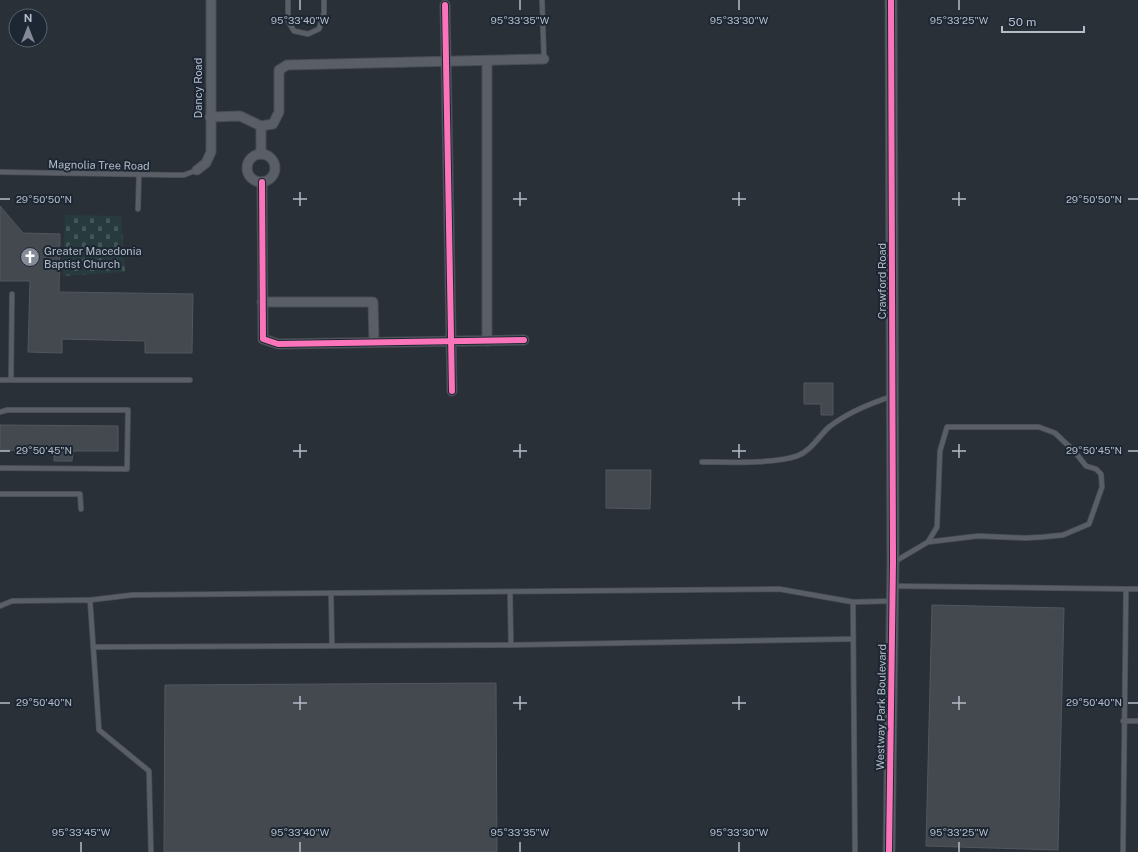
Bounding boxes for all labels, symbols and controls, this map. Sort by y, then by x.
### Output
north arrow [8,8,48,48]
scale bar [1002,8,1084,34]
text: N [24,12,32,24]
text: 95°33'40"W [271,14,330,26]
text: 95°33'35"W [491,14,550,26]
text: 95°33'30"W [710,14,769,26]
text: 95°33'25"W [930,14,989,26]
text: 50 m [1008,15,1036,29]
street label: Dancy Road [192,58,204,118]
street label: Magnolia Tree Road [48,158,150,172]
text: 29°50'50"N [16,193,72,205]
text: 29°50'50"N [1066,193,1122,205]
street label: Crawford Road [876,243,888,319]
place label: Greater Macedonia Baptist Church [44,245,142,270]
church icon: Greater Macedonia Baptist Church [19,246,41,268]
text: 29°50'45"N [16,444,72,456]
text: 29°50'45"N [1066,444,1122,456]
street label: Westway Park Boulevard [874,644,888,770]
text: 29°50'40"N [16,696,72,708]
text: 29°50'40"N [1066,696,1122,708]
text: 95°33'45"W [52,826,111,838]
text: 95°33'40"W [271,826,330,838]
text: 95°33'35"W [491,826,550,838]
text: 95°33'30"W [710,826,769,838]
text: 95°33'25"W [930,826,989,838]

